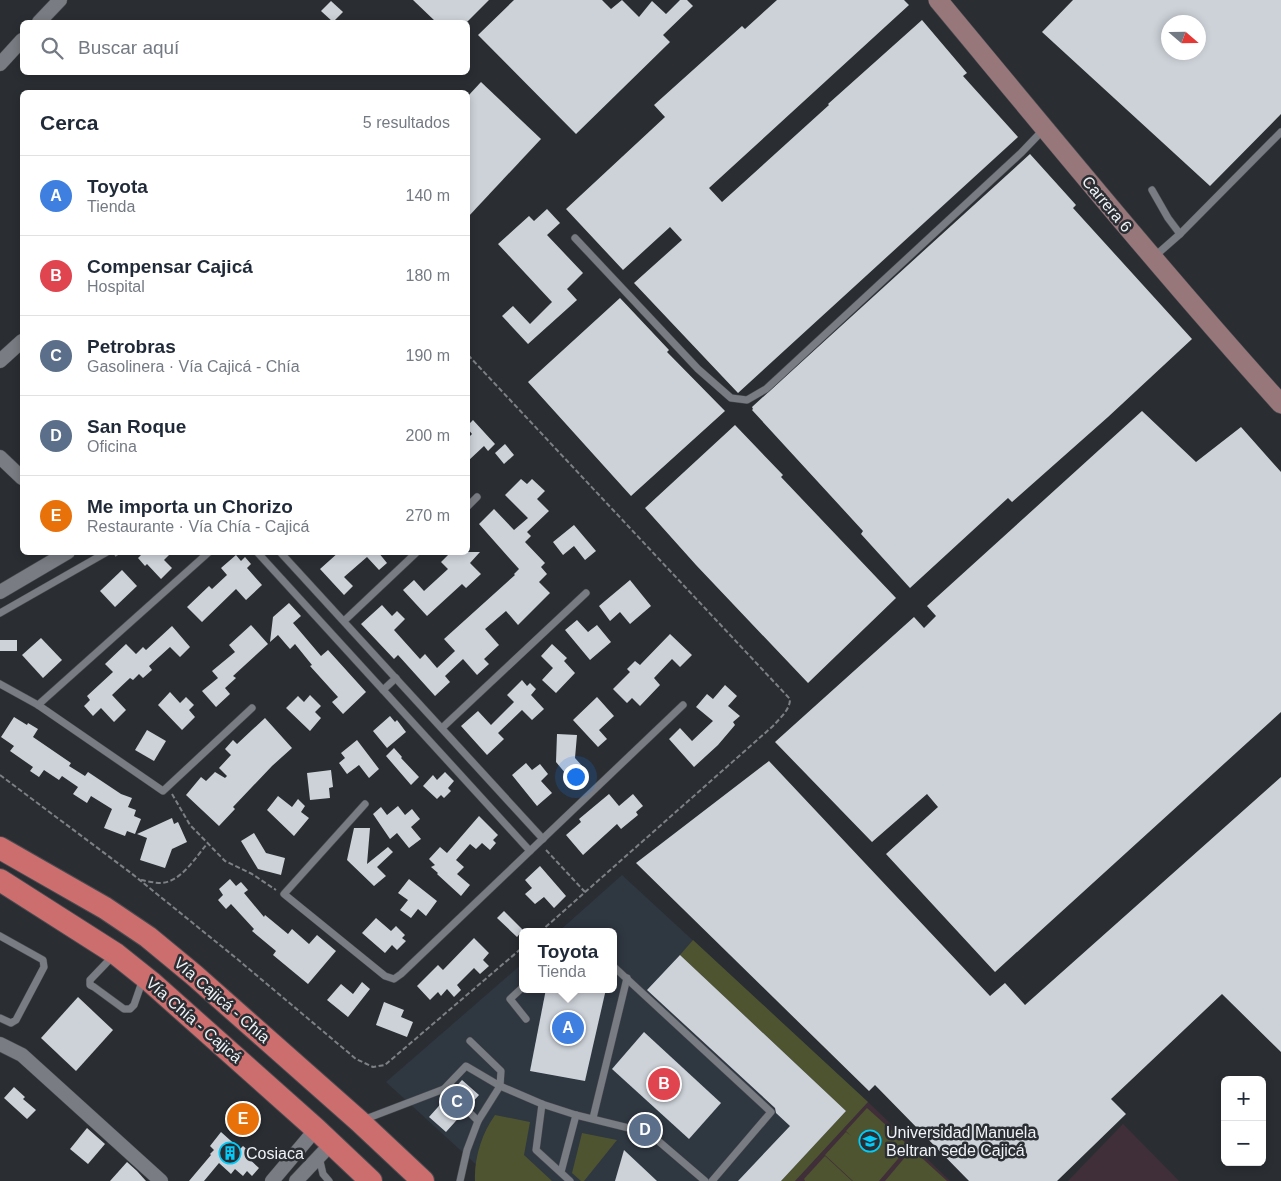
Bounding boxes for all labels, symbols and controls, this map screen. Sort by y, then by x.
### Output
north arrow [1161,15,1206,60]
search box [20,20,470,75]
icon: search [38,34,66,62]
text: Buscar aquí [78,37,179,58]
text: Cerca [40,111,98,134]
text: 5 resultados [363,114,450,131]
street label: Carrera 6 [1079,173,1135,235]
text: Toyota [87,176,148,197]
text: A [50,187,62,204]
text: 140 m [406,187,450,204]
text: Tienda [87,198,135,215]
text: Compensar Cajicá [87,256,253,277]
text: B [50,267,62,284]
text: 180 m [406,267,450,284]
text: Hospital [87,278,145,295]
text: Petrobras [87,336,176,357]
text: C [50,347,62,364]
text: 190 m [406,347,450,364]
text: Gasolinera · Vía Cajicá - Chía [87,358,300,375]
text: San Roque [87,416,186,437]
text: D [50,427,62,444]
text: 200 m [406,427,450,444]
text: Oficina [87,438,137,455]
text: Me importa un Chorizo [87,496,293,517]
text: E [51,507,61,524]
text: 270 m [406,507,450,524]
text: Restaurante · Vía Chía - Cajicá [87,518,309,535]
your location [563,764,589,790]
popup [519,928,617,993]
text: Toyota [538,941,598,962]
street label: Vía Cajicá - Chía [171,954,273,1046]
text: Tienda [538,963,586,980]
street label: Vía Chía - Cajicá [143,974,245,1066]
pin: A [552,1009,584,1047]
pin: B [648,1065,680,1103]
map controls [1221,1076,1266,1166]
button: + [1221,1076,1266,1121]
pin: C [441,1083,473,1121]
pin: E [227,1100,259,1138]
pin: D [629,1111,661,1149]
button: − [1221,1121,1266,1166]
place label: Universidad Manuela Beltran sede Cajicá [886,1124,1036,1159]
school or university icon: Universidad Manuela Beltran sede Cajicá [858,1129,882,1153]
building icon: Cosiaca [218,1141,242,1165]
place label: Cosiaca [246,1145,304,1162]

